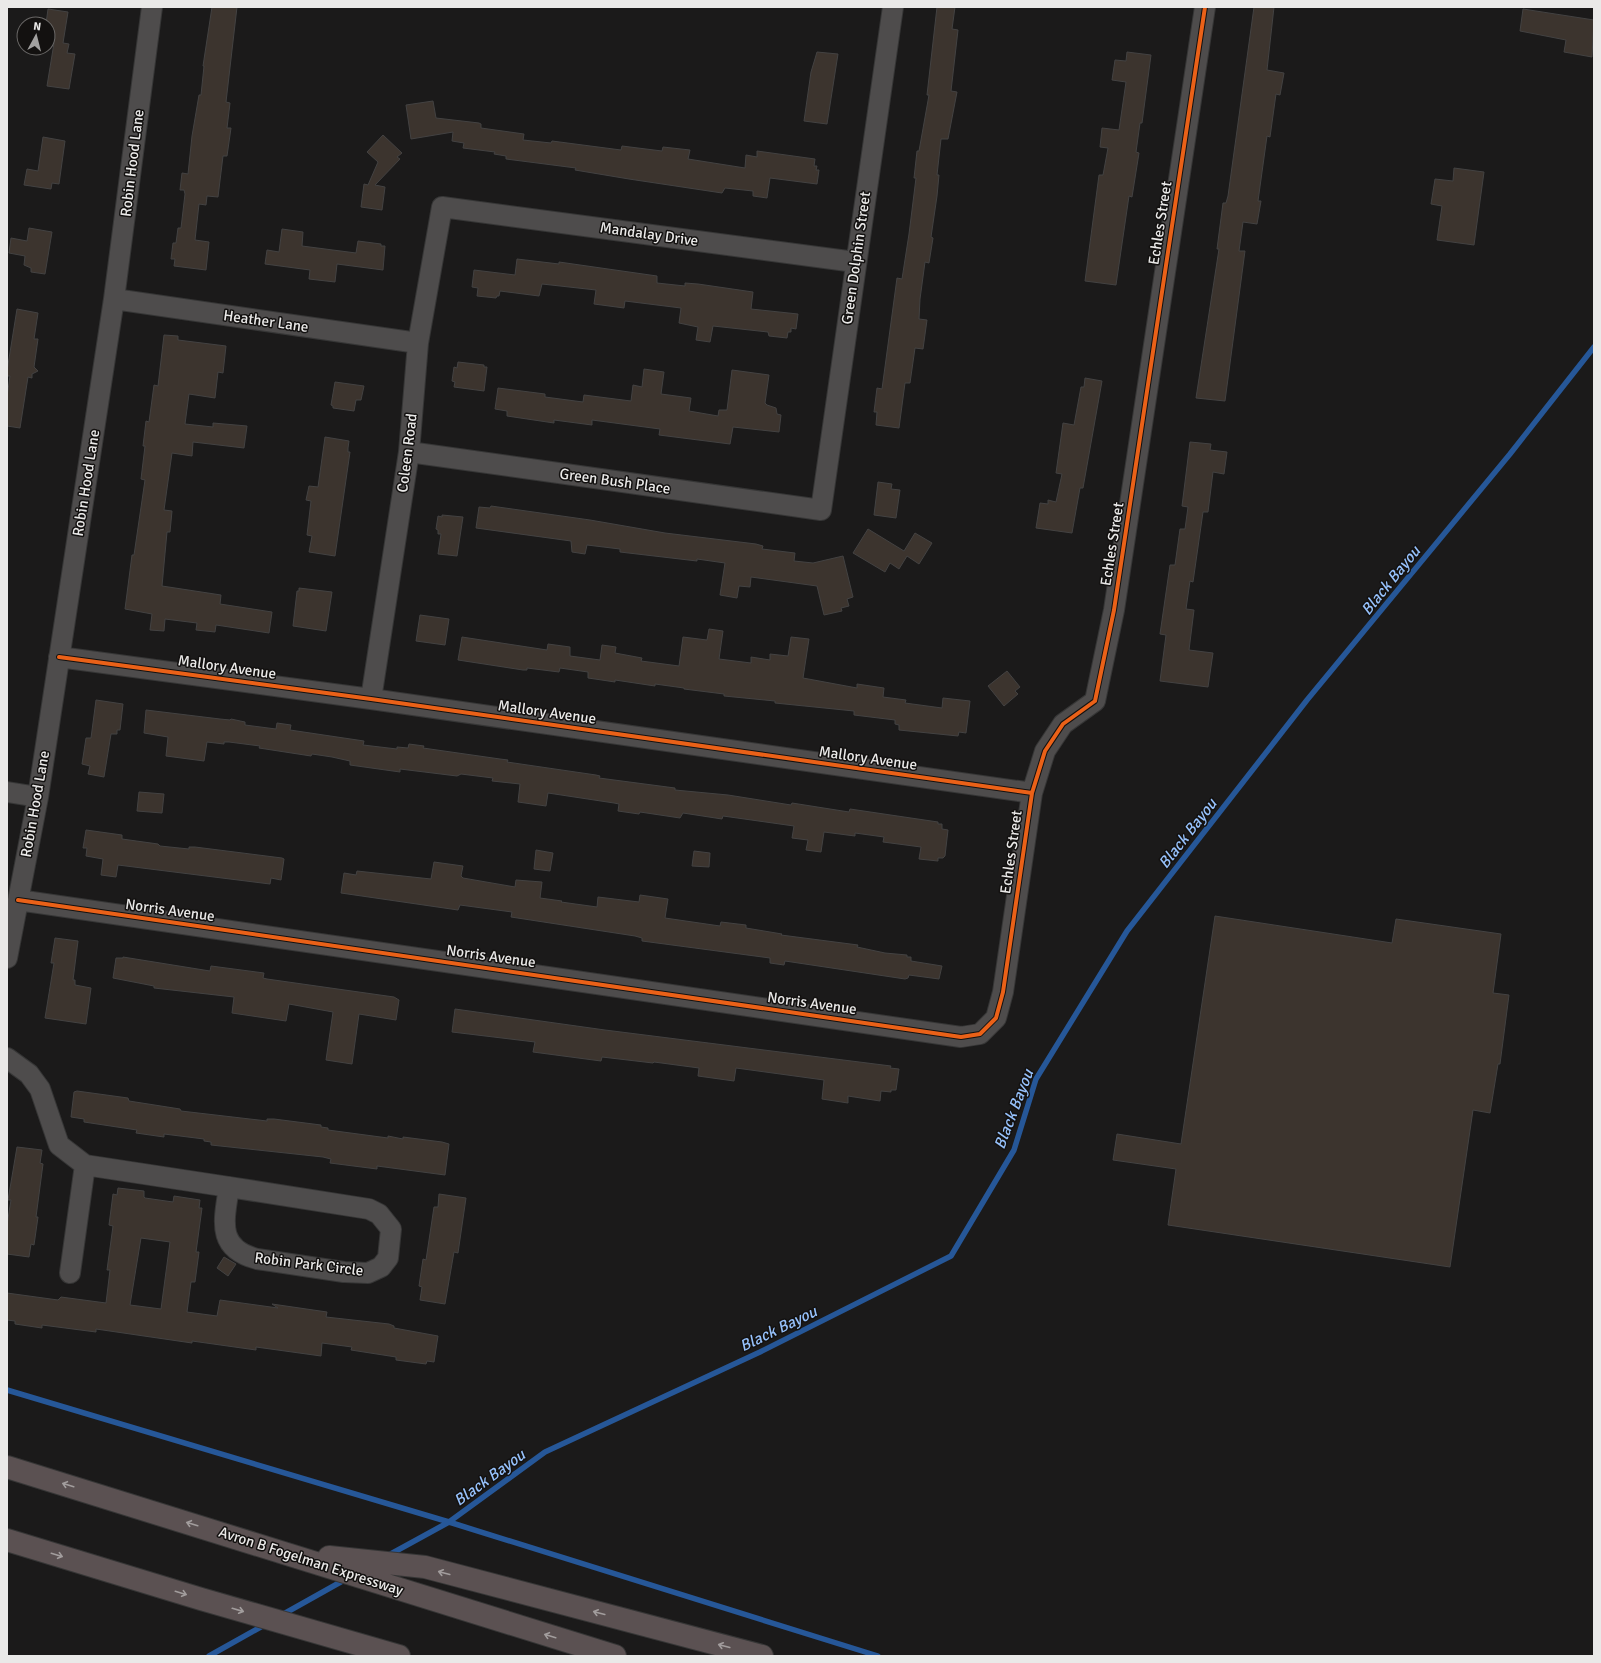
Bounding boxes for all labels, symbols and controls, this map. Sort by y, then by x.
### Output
north arrow [16,16,56,56]
text: N [33,20,42,33]
street label: Robin Hood Lane [116,108,148,218]
street label: Echles Street [1145,180,1175,266]
street label: Green Dolphin Street [838,190,874,326]
street label: Mandalay Drive [599,218,699,250]
street label: Heather Lane [222,306,310,336]
street label: Coleen Road [393,412,421,494]
street label: Robin Hood Lane [69,428,103,538]
street label: Green Bush Place [558,464,672,498]
street label: Echles Street [1097,501,1127,587]
water label: Black Bayou [1357,541,1426,619]
street label: Mallory Avenue [177,651,277,683]
street label: Mallory Avenue [497,696,597,728]
street label: Mallory Avenue [818,742,918,774]
street label: Robin Hood Lane [17,749,53,859]
water label: Black Bayou [1154,794,1222,873]
street label: Echles Street [996,809,1026,895]
street label: Norris Avenue [124,895,216,925]
street label: Norris Avenue [445,941,537,971]
street label: Norris Avenue [766,988,858,1018]
water label: Black Bayou [990,1066,1039,1152]
street label: Robin Park Circle [254,1248,364,1280]
water label: Black Bayou [737,1301,821,1356]
water label: Black Bayou [450,1444,530,1510]
one-way arrow [61,1481,74,1488]
one-way arrow [186,1520,199,1527]
street label: Avron B Fogelman Expressway [216,1523,406,1599]
one-way arrow [50,1552,63,1559]
one-way arrow [438,1568,451,1576]
one-way arrow [174,1590,187,1597]
one-way arrow [232,1607,245,1614]
one-way arrow [592,1609,605,1616]
one-way arrow [545,1632,557,1640]
one-way arrow [718,1642,731,1649]

